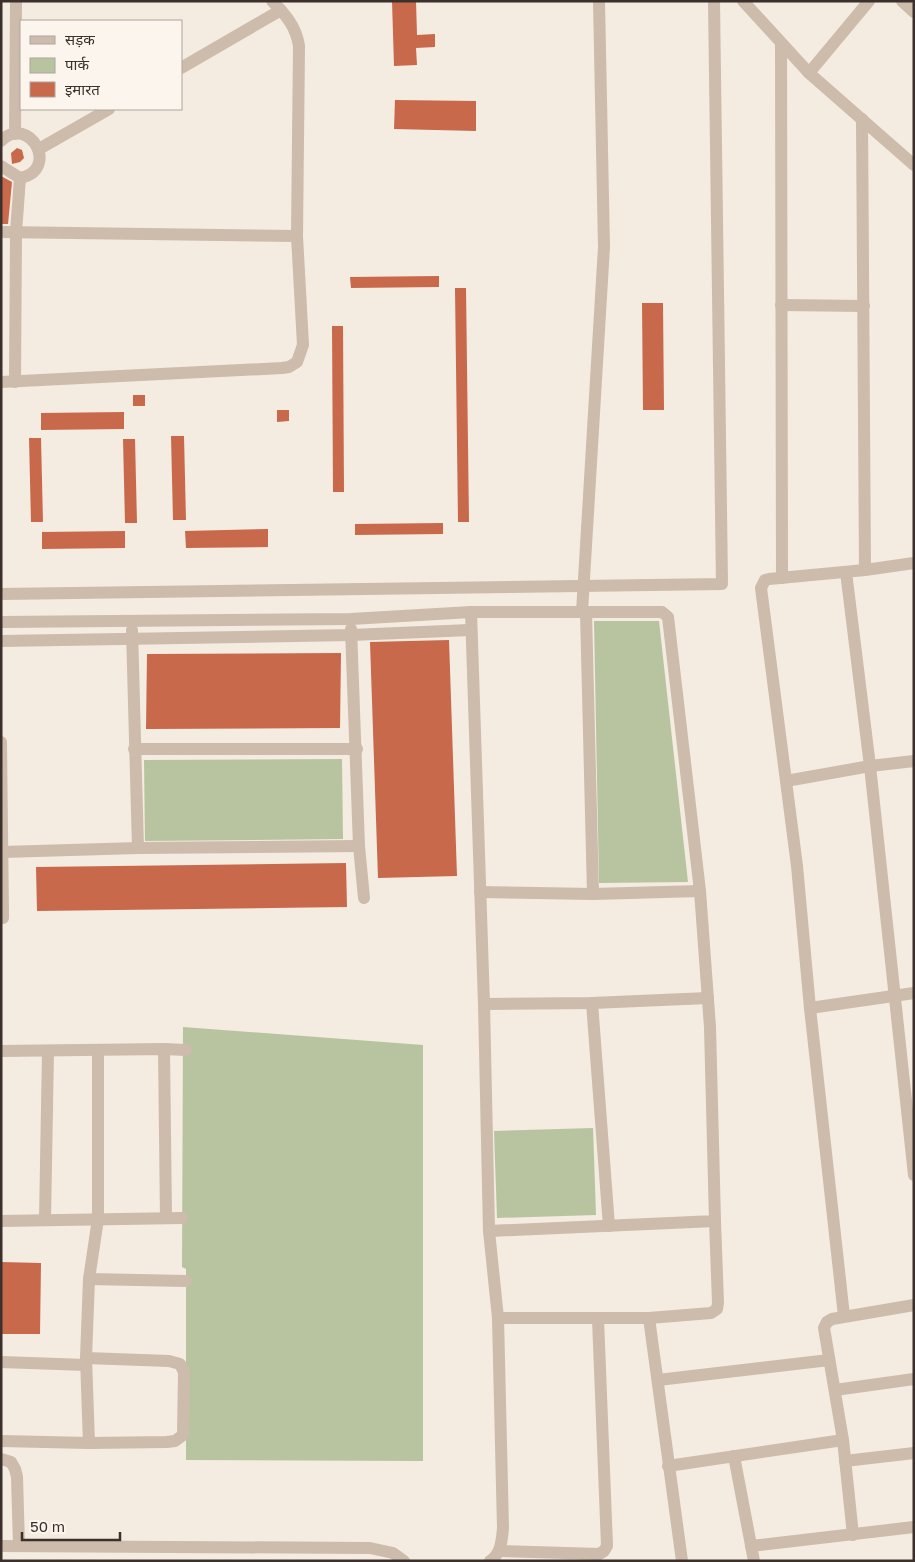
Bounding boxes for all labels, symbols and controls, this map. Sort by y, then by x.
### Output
legend [20,20,182,110]
text: सड़क [65,30,95,48]
text: पार्क [65,55,89,73]
text: इमारत [65,80,100,98]
scale bar [22,1510,120,1542]
text: 50 m [30,1517,65,1535]

